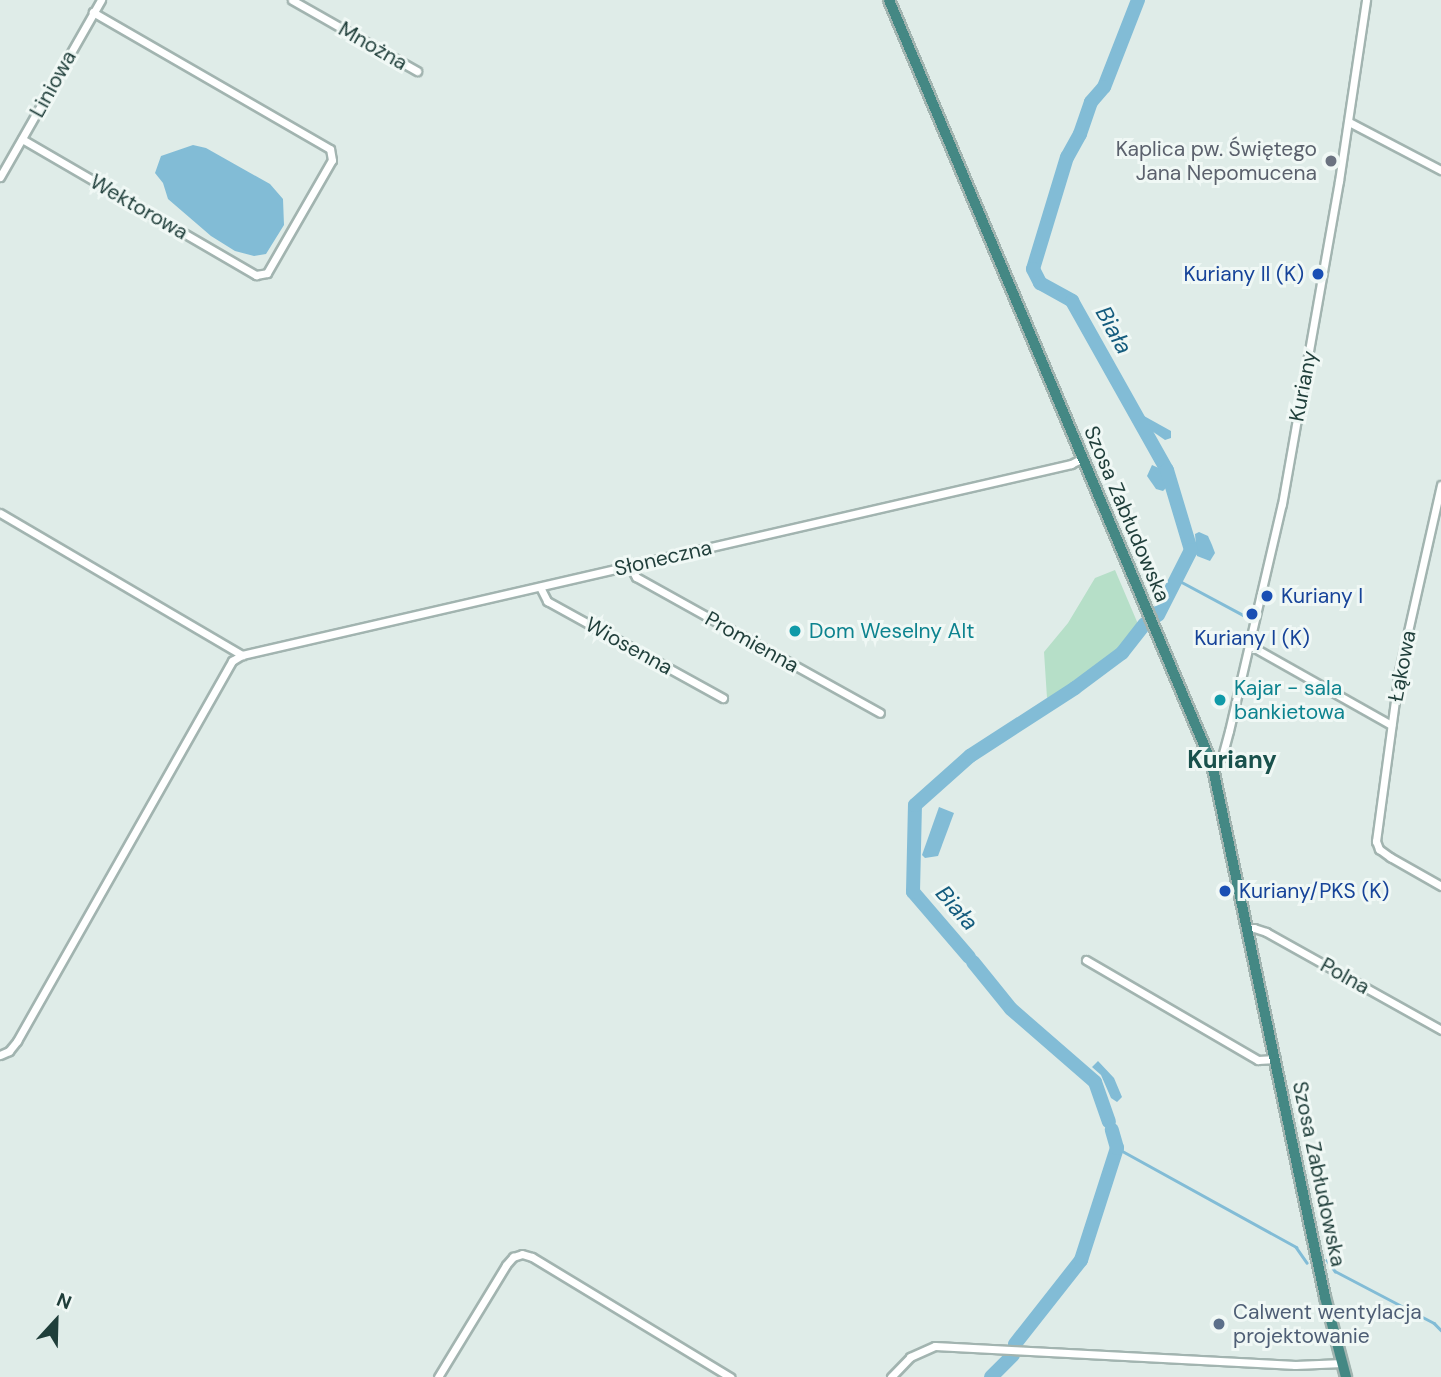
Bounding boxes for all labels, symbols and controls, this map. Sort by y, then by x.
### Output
street label: Mnożna [334,16,412,76]
street label: Liniowa [24,46,82,122]
place label: Kaplica pw. Świętego Jana Nepomucena [1116,136,1317,186]
marker: Kaplica pw. Świętego Jana Nepomucena [1323,153,1339,169]
street label: Wektorowa [86,169,192,245]
place label: Kuriany II (K) [1183,261,1304,287]
marker: Kuriany II (K) [1310,266,1326,282]
water label: Biała [1090,301,1138,359]
street label: Kuriany [1284,348,1322,424]
street label: Szosa Zabłudowska [1079,422,1175,606]
street label: Słoneczna [612,535,714,581]
place label: Kuriany I [1281,583,1363,609]
marker: Kuriany I [1259,588,1275,604]
street label: Promienna [701,606,803,678]
marker: Kuriany I (K) [1244,606,1260,622]
street label: Wiosenna [581,612,677,680]
place label: Dom Weselny Alt [809,618,974,644]
marker: Dom Weselny Alt [787,623,803,639]
place label: Kuriany I (K) [1194,625,1310,651]
street label: Łąkowa [1383,628,1421,704]
place label: Kajar - sala bankietowa [1234,675,1345,725]
marker: Kajar - sala bankietowa [1212,692,1228,708]
district label: Kuriany [1187,746,1277,774]
place label: Kuriany/PKS (K) [1239,878,1389,904]
water label: Biała [930,880,984,936]
marker: Kuriany/PKS (K) [1217,883,1233,899]
street label: Polna [1316,952,1374,1000]
street label: Szosa Zabłudowska [1287,1079,1351,1269]
north arrow [21,1286,91,1356]
text: N [53,1287,75,1315]
place label: Calwent wentylacja projektowanie [1233,1299,1422,1349]
marker: Calwent wentylacja projektowanie [1211,1316,1227,1332]

